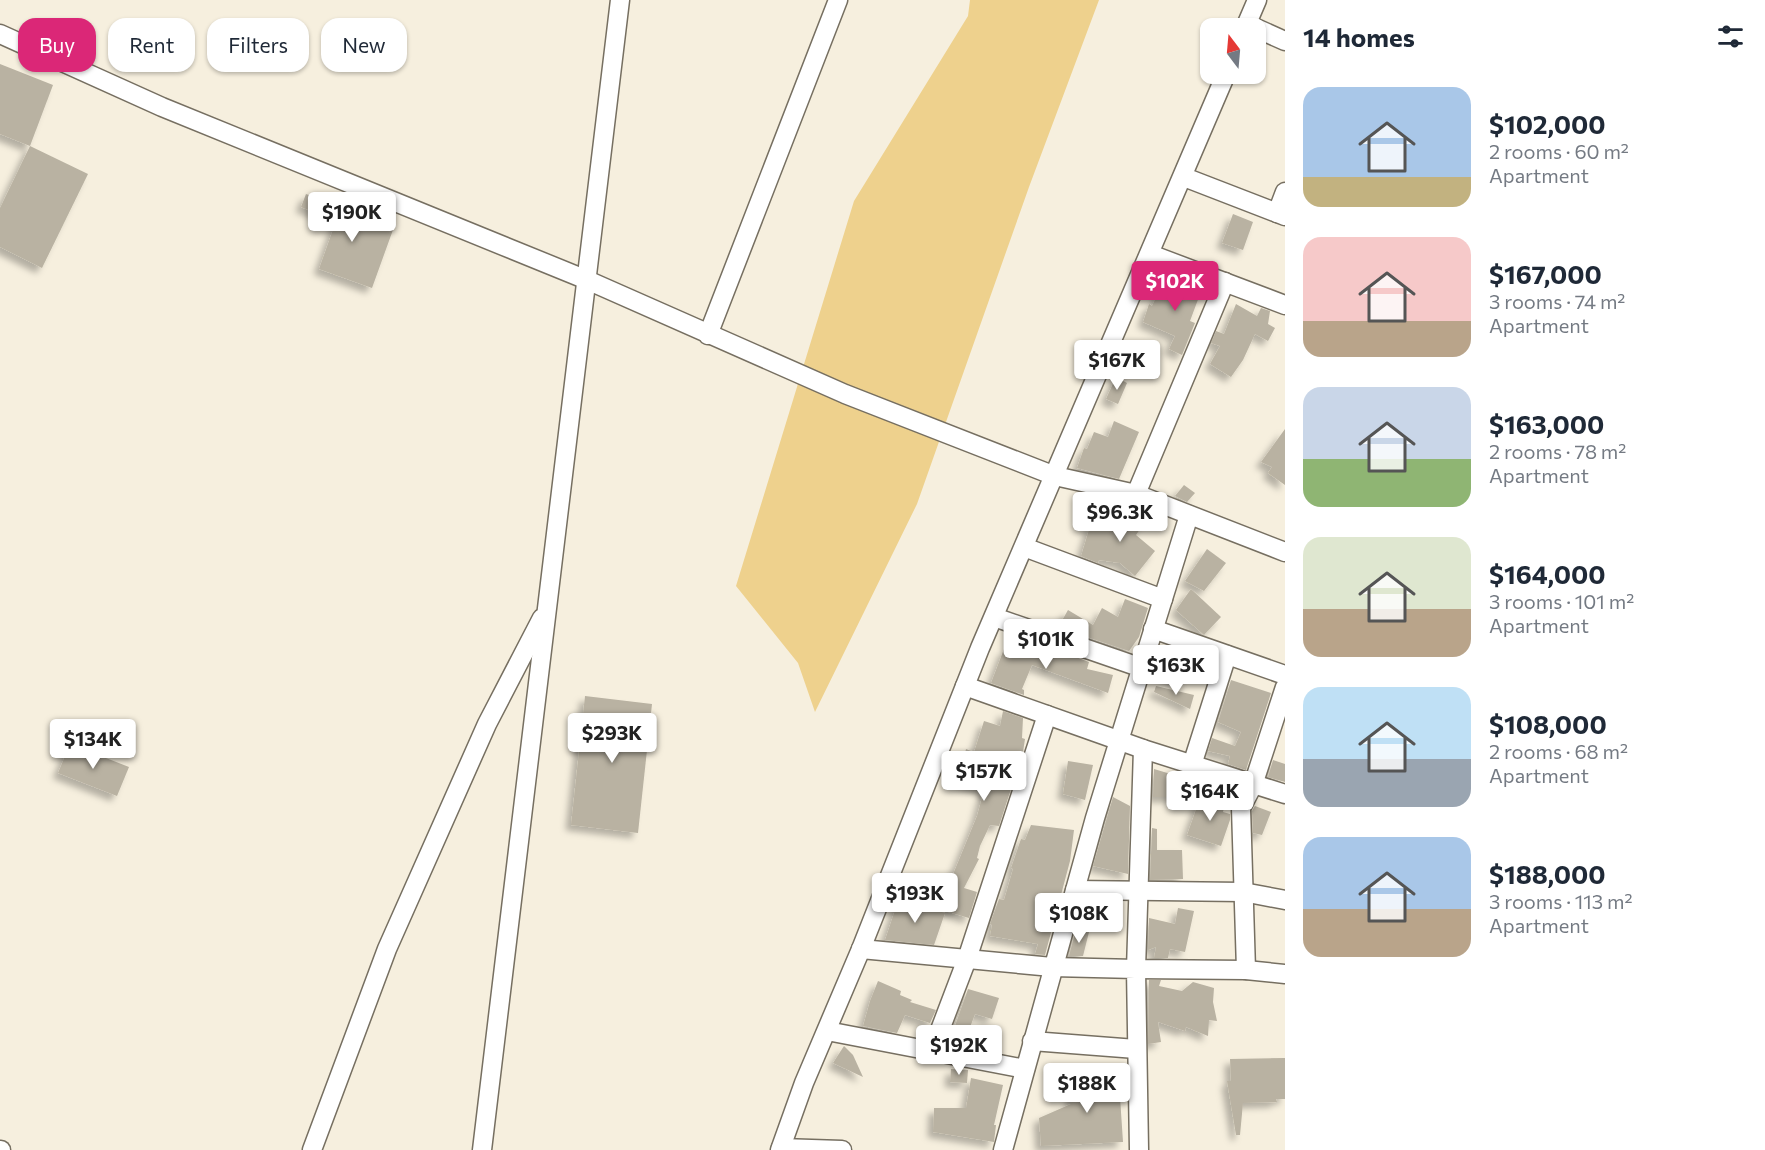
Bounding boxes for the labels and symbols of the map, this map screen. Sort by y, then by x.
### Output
north arrow [1200,18,1266,84]
pin: $190K [310,192,394,243]
pin: $102K [1133,261,1217,312]
pin: $167K [1075,340,1159,391]
pin: $96.3K [1071,492,1169,543]
pin: $101K [1004,619,1088,670]
pin: $163K [1134,645,1218,696]
pin: $293K [570,713,654,764]
pin: $134K [51,719,135,770]
pin: $157K [942,751,1026,802]
pin: $164K [1168,771,1252,822]
pin: $193K [873,873,957,924]
pin: $108K [1037,893,1121,944]
pin: $192K [917,1025,1001,1076]
pin: $188K [1045,1063,1129,1114]

